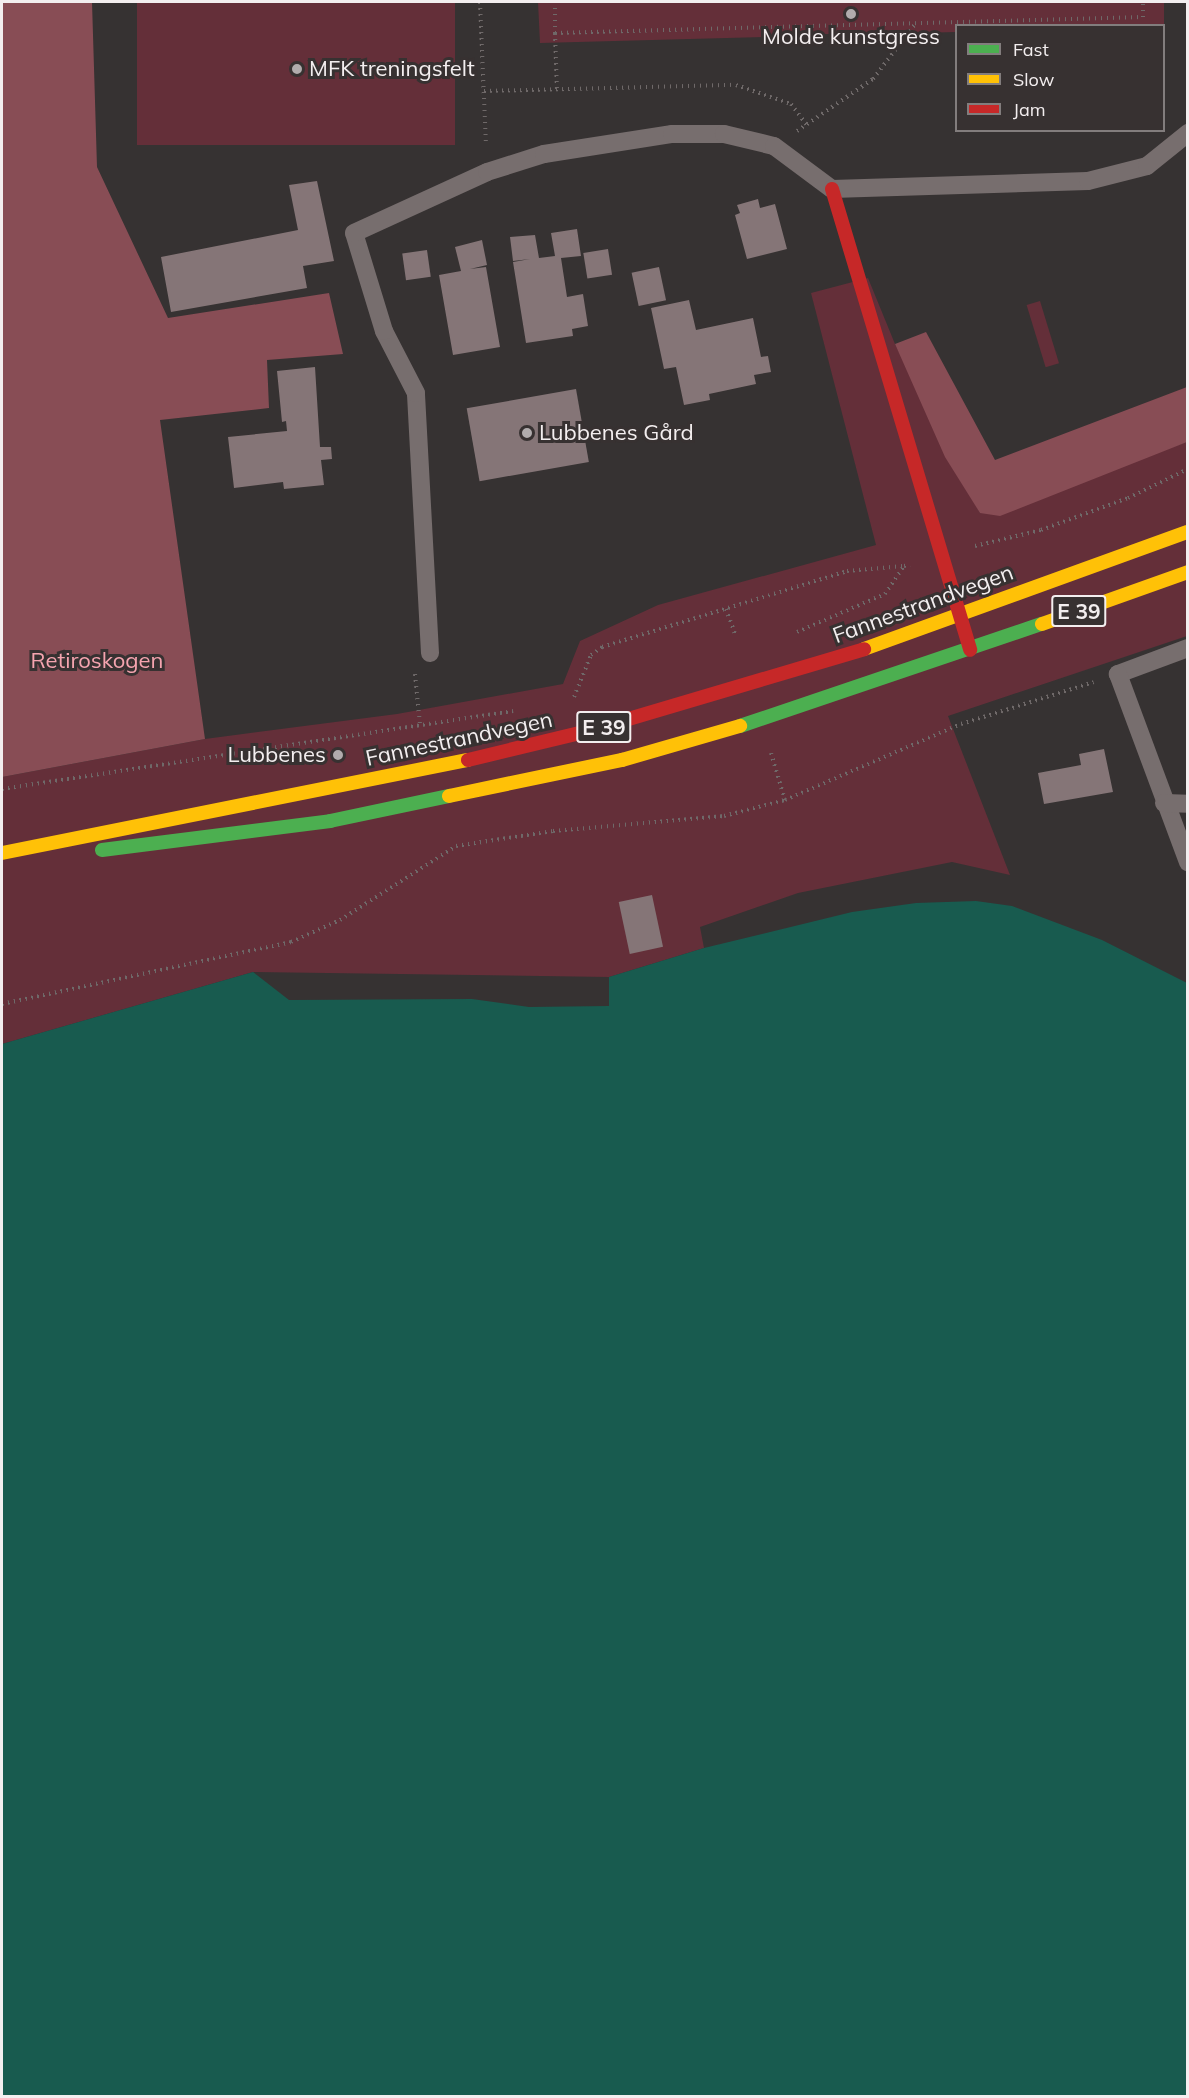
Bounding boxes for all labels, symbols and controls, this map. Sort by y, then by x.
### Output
marker: Molde kunstgress [844,7,858,21]
place label: Molde kunstgress [762,24,940,50]
legend [955,24,1165,132]
text: Fast [1013,38,1049,61]
place label: MFK treningsfelt [309,56,475,82]
marker: MFK treningsfelt [290,62,304,76]
text: Slow [1013,68,1054,91]
text: Jam [1013,98,1046,121]
place label: Lubbenes Gård [539,420,694,446]
marker: Lubbenes Gård [520,426,534,440]
street label: Fannestrandvegen [829,559,1017,649]
road number: E 39 [1050,593,1108,629]
park label: Retiroskogen [31,648,163,674]
street label: Fannestrandvegen [363,706,555,772]
road number: E 39 [576,709,632,745]
place label: Lubbenes [227,742,326,768]
marker: Lubbenes [331,748,345,762]

